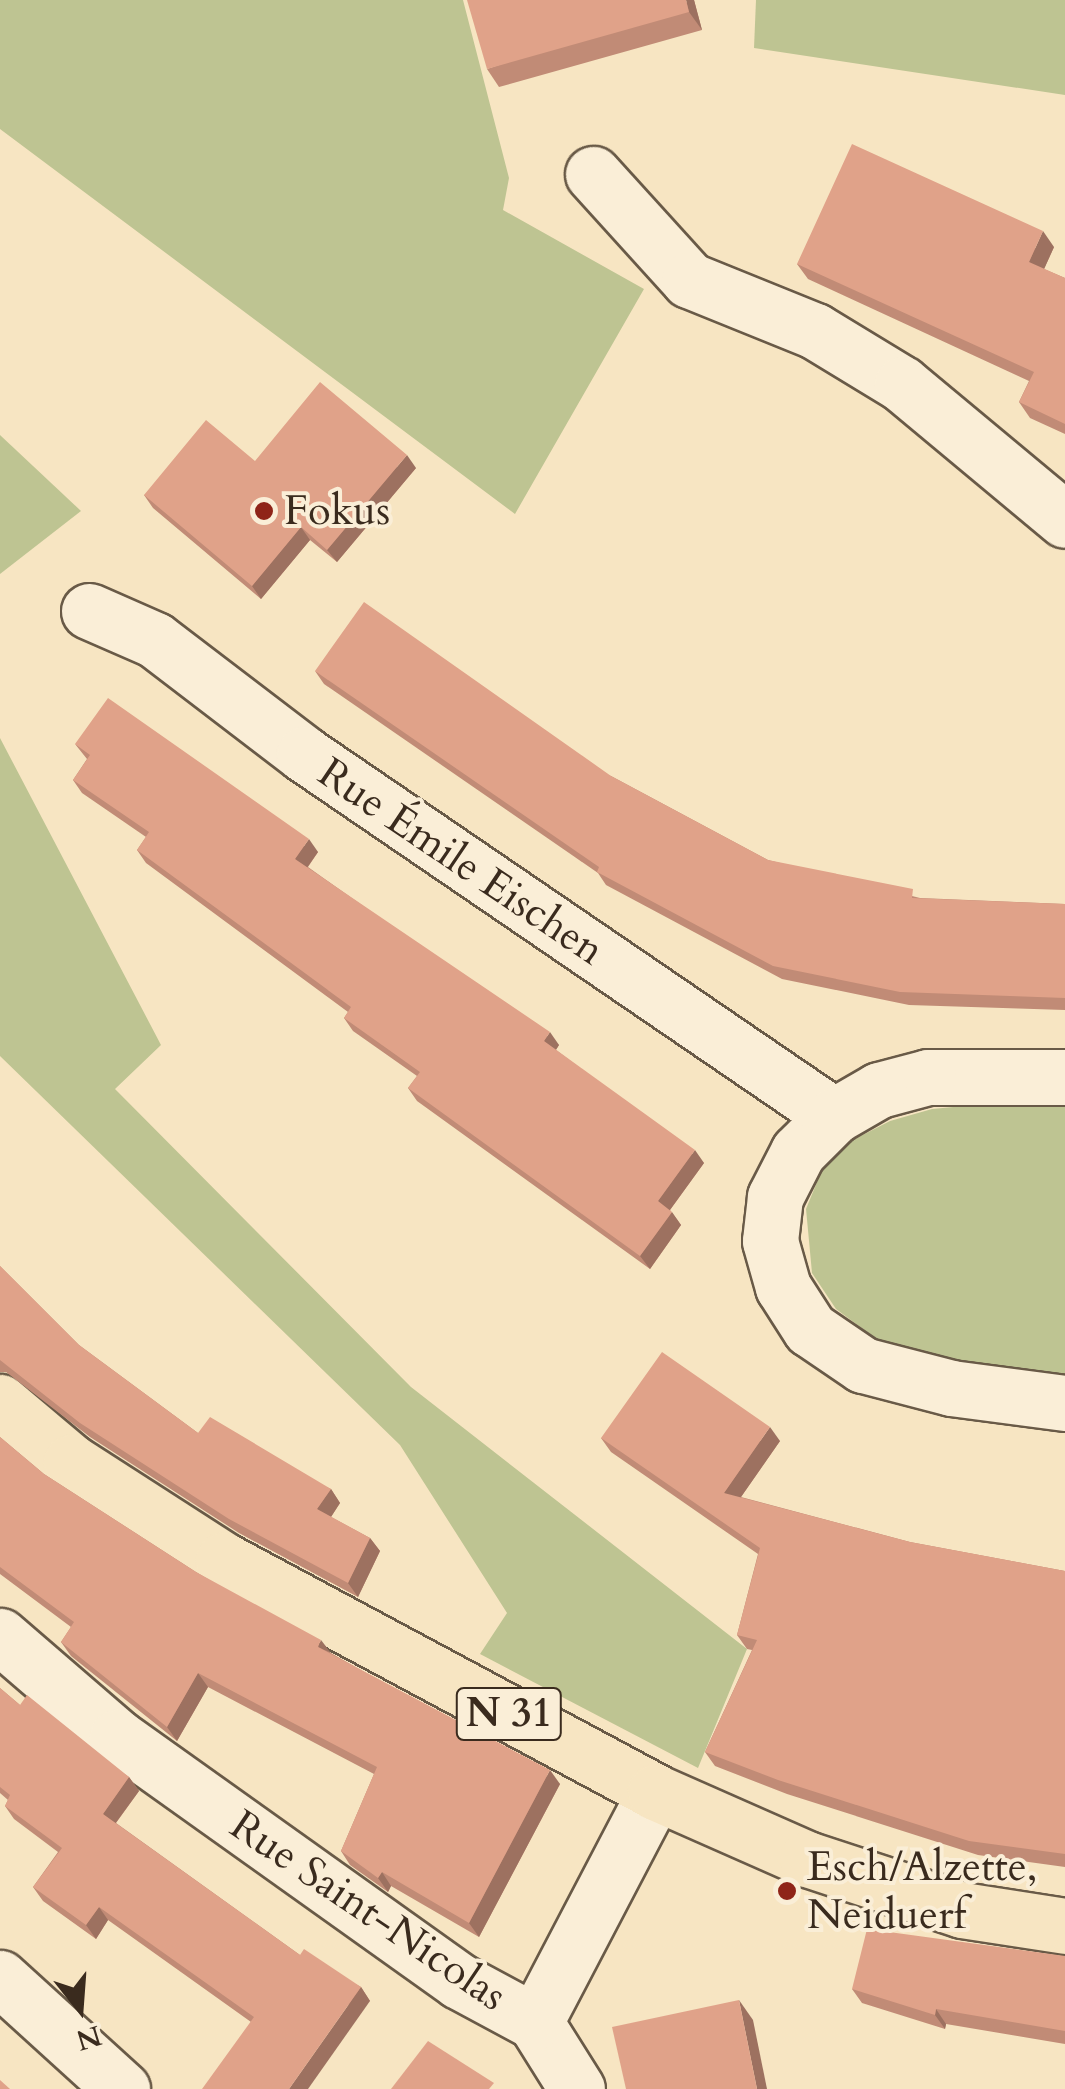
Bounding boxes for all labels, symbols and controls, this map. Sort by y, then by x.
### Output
place label: Fokus [284,486,390,536]
marker: Fokus [253,500,275,522]
street label: Rue Émile Eischen [309,748,613,976]
road number: N 31 [454,1679,564,1749]
street label: Rue Saint-Nicolas [221,1800,515,2022]
place label: Esch/Alzette, Neiduerf [807,1842,1037,1940]
marker: Esch/Alzette, Neiduerf [776,1880,798,1902]
north arrow [30,1959,130,2059]
text: N [72,2016,106,2059]

